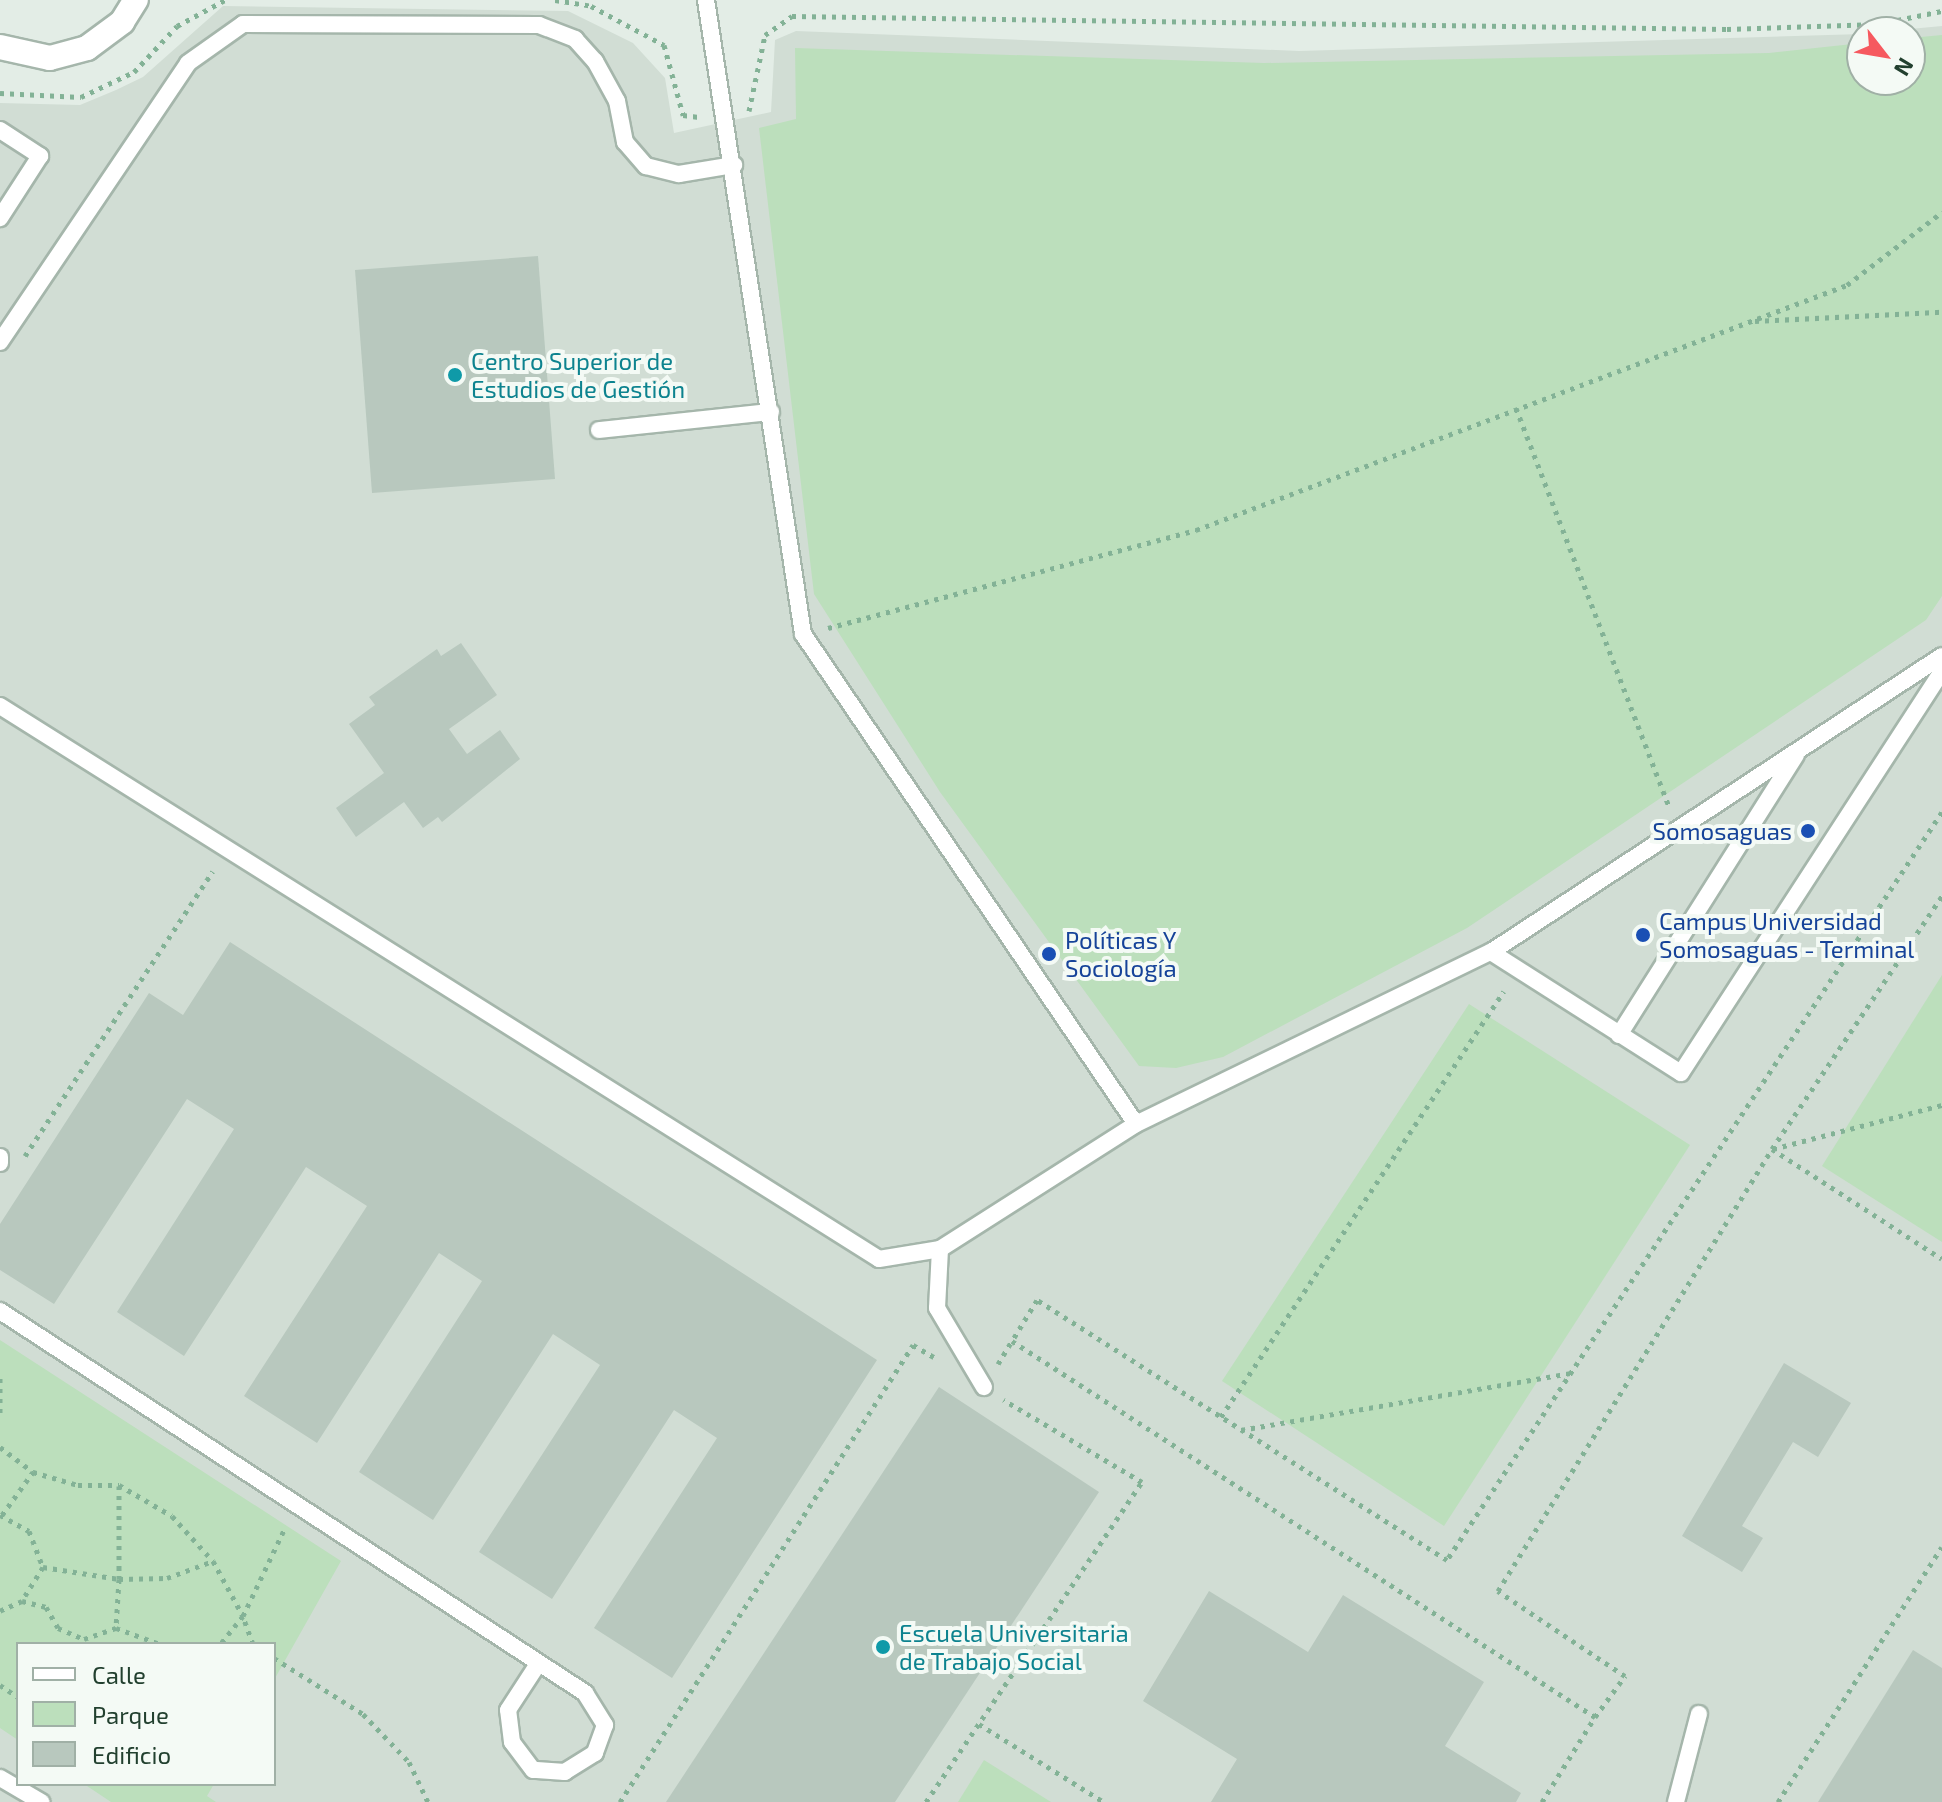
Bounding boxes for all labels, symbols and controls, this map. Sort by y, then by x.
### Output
north arrow [1846,16,1926,96]
text: N [1890,54,1920,81]
place label: Centro Superior de Estudios de Gestión [471,347,685,403]
marker: Centro Superior de Estudios de Gestión [446,366,464,384]
place label: Somosaguas [1652,817,1792,845]
marker: Somosaguas [1799,822,1817,840]
place label: Campus Universidad Somosaguas - Terminal [1659,907,1915,963]
place label: Políticas Y Sociología [1065,926,1177,982]
marker: Campus Universidad Somosaguas - Terminal [1634,926,1652,944]
marker: Políticas Y Sociología [1040,945,1058,963]
place label: Escuela Universitaria de Trabajo Social [899,1619,1129,1675]
marker: Escuela Universitaria de Trabajo Social [874,1638,892,1656]
legend [16,1642,276,1786]
text: Calle [92,1660,146,1689]
text: Parque [92,1700,169,1729]
text: Edificio [92,1740,171,1769]

